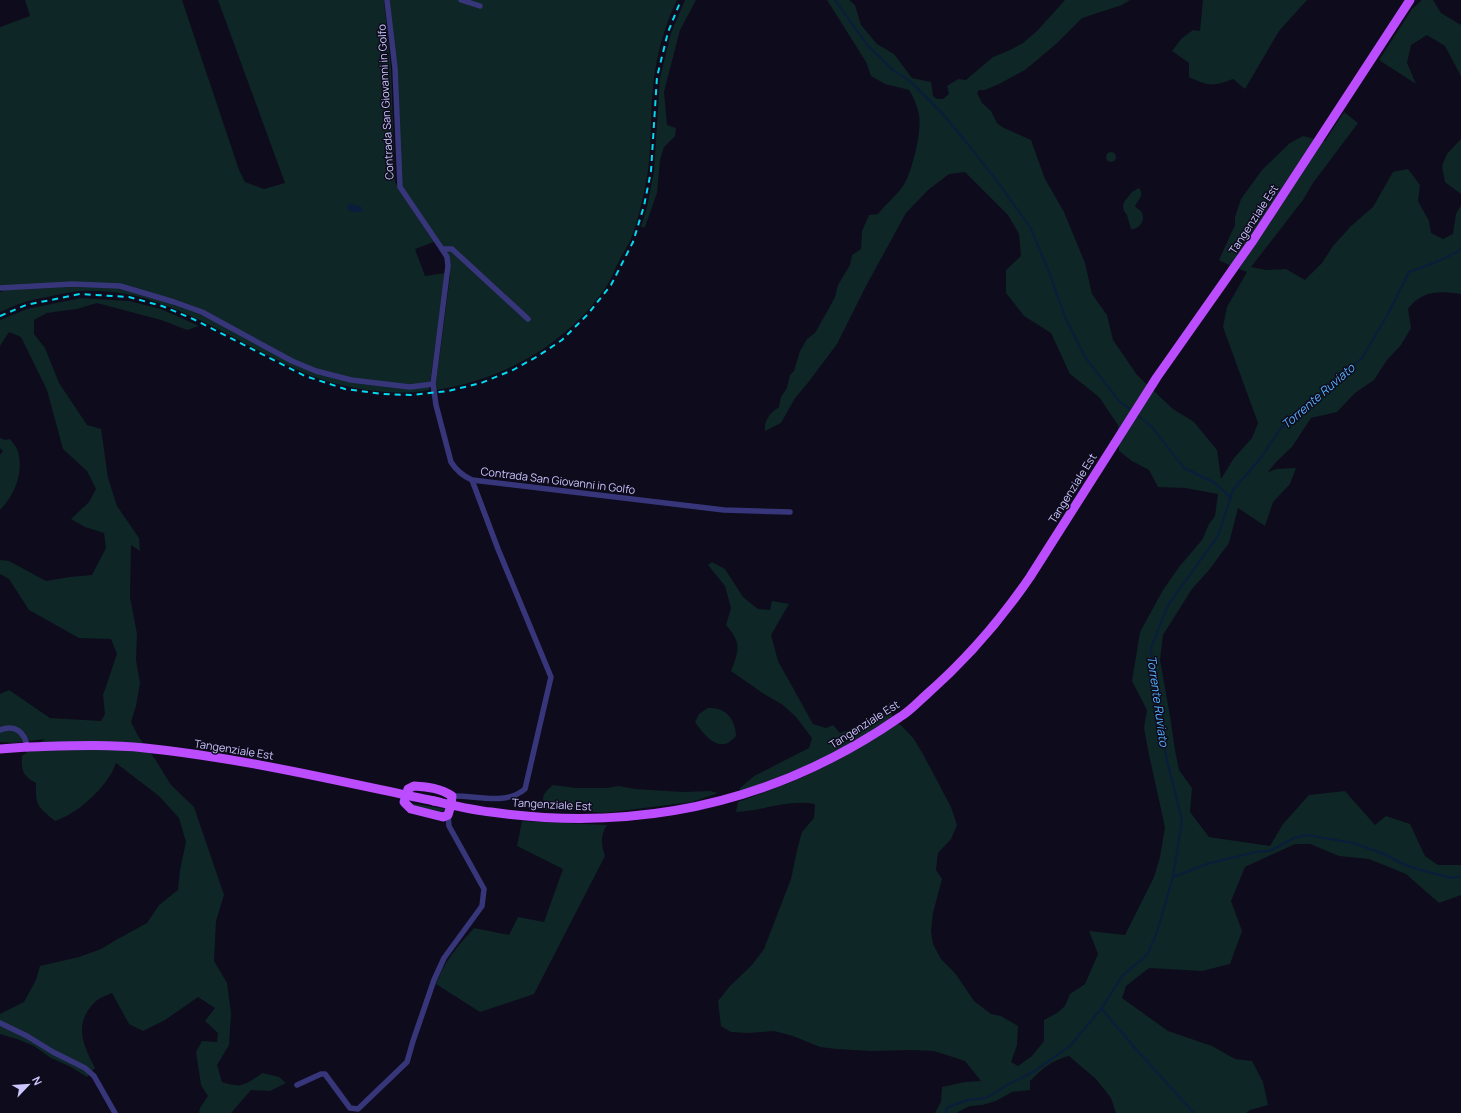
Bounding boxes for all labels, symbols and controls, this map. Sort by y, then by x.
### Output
street label: Contrada San Giovanni in Golfo [373,23,397,180]
street label: Tangenziale Est [1225,181,1281,257]
water label: Torrente Ruviato [1278,359,1359,432]
street label: Tangenziale Est [1044,450,1100,526]
street label: Contrada San Giovanni in Golfo [480,463,637,497]
water label: Torrente Ruviato [1143,654,1173,748]
street label: Tangenziale Est [826,696,902,752]
street label: Tangenziale Est [193,735,275,763]
street label: Tangenziale Est [512,794,592,814]
north arrow [8,1065,48,1105]
text: N [29,1074,46,1087]

